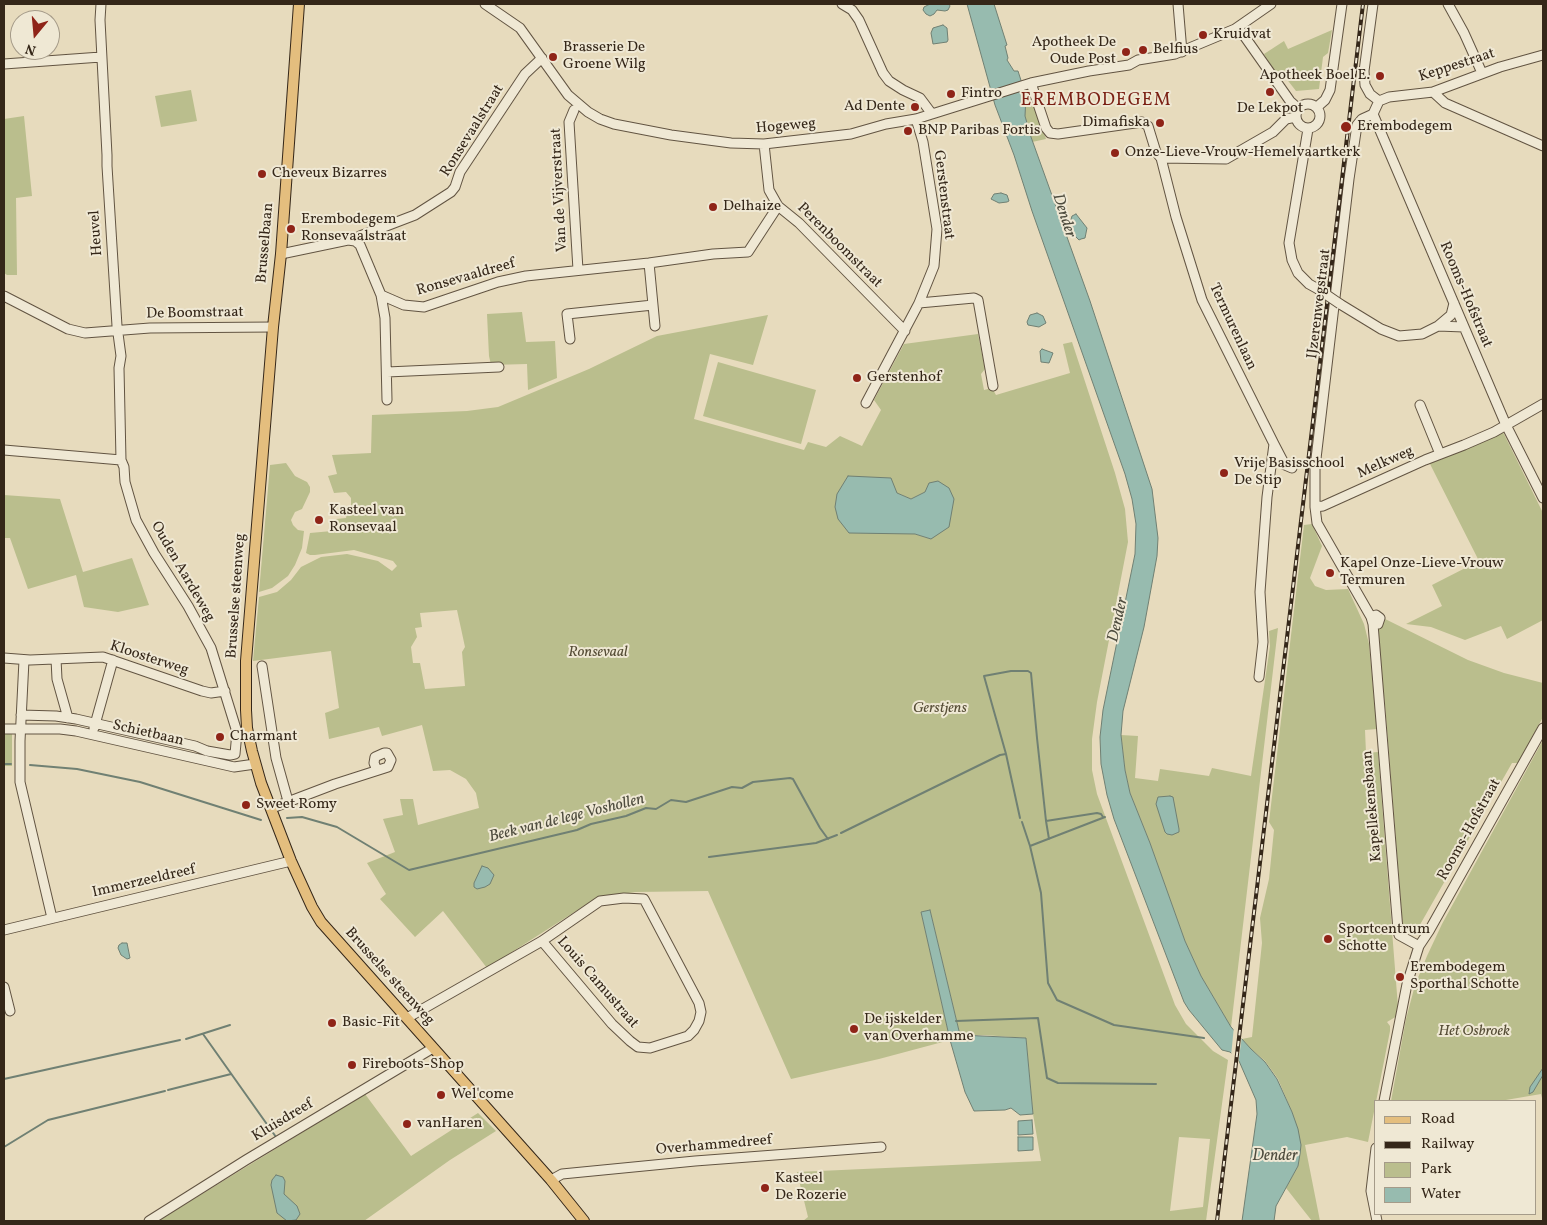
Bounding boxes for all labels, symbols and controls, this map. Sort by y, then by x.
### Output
north arrow [10,10,60,60]
place label: Kruidvat [1213,26,1271,44]
marker: Kruidvat [1197,29,1209,41]
place label: Apotheek De Oude Post [1032,34,1116,69]
text: N [23,38,38,59]
place label: Brasserie De Groene Wilg [563,39,646,74]
place label: Belfius [1153,41,1198,59]
marker: Belfius [1137,44,1149,56]
street label: Keppestraat [1417,45,1497,87]
marker: Apotheek De Oude Post [1120,46,1132,58]
marker: Brasserie De Groene Wilg [547,51,559,63]
place label: Apotheek Boel E. [1259,67,1370,85]
marker: Apotheek Boel E. [1374,70,1386,82]
street label: Ronsevaalstraat [437,81,509,181]
place label: Fintro [961,85,1002,103]
marker: De Lekpot [1264,86,1276,98]
marker: Fintro [945,88,957,100]
district label: EREMBODEGEM [1019,91,1173,113]
place label: Ad Dente [844,98,905,116]
place label: De Lekpot [1237,100,1303,118]
marker: Ad Dente [909,101,921,113]
place label: Dimafiska [1082,114,1150,132]
street label: Hogeweg [755,115,817,139]
marker: Dimafiska [1154,117,1166,129]
place label: Erembodegem [1357,118,1452,136]
marker: Erembodegem [1339,120,1353,134]
place label: BNP Paribas Fortis [918,122,1040,140]
marker: BNP Paribas Fortis [902,125,914,137]
street label: Van de Vijverstraat [548,128,572,252]
place label: Onze-Lieve-Vrouw-Hemelvaartkerk [1125,144,1360,162]
marker: Onze-Lieve-Vrouw-Hemelvaartkerk [1109,147,1121,159]
street label: Gerstenstraat [929,149,957,241]
place label: Cheveux Bizarres [272,165,387,183]
marker: Cheveux Bizarres [256,168,268,180]
water label: Dender [1047,191,1079,241]
place label: Delhaize [723,198,781,216]
street label: Perenboomstraat [793,200,885,292]
marker: Delhaize [707,201,719,213]
street label: Brusselbaan [254,202,278,284]
street label: Heuvel [86,210,108,256]
place label: Erembodegem Ronsevaalstraat [301,211,407,246]
marker: Erembodegem Ronsevaalstraat [285,223,297,235]
street label: Rooms-Hofstraat [1434,239,1496,351]
street label: IJzerenwegstraat [1304,248,1336,360]
street label: Ronsevaaldreef [415,255,517,301]
street label: Termurenlaan [1204,281,1260,373]
street label: De Boomstraat [146,304,244,324]
place label: Gerstenhof [867,369,941,387]
marker: Gerstenhof [851,372,863,384]
street label: Melkweg [1355,443,1417,483]
place label: Vrije Basisschool De Stip [1234,455,1344,490]
marker: Vrije Basisschool De Stip [1218,467,1230,479]
place label: Kasteel van Ronsevaal [329,502,404,537]
marker: Kasteel van Ronsevaal [313,514,325,526]
street label: Ouden Aardeweg [146,519,218,625]
street label: Brusselse steenweg [224,533,250,659]
place label: Kapel Onze-Lieve-Vrouw Termuren [1340,555,1504,590]
marker: Kapel Onze-Lieve-Vrouw Termuren [1324,567,1336,579]
water label: Dender [1105,596,1133,644]
street label: Kloosterweg [107,638,191,680]
park label: Ronsevaal [568,644,628,662]
park label: Gerstjens [913,700,967,718]
street label: Schietbaan [111,717,185,751]
place label: Charmant [230,728,297,746]
marker: Charmant [214,731,226,743]
street label: Kapellekensbaan [1359,749,1387,863]
street label: Rooms-Hofstraat [1435,776,1505,884]
water label: Beek van de lege Voshollen [487,790,647,848]
place label: Sweet Romy [256,796,337,814]
marker: Sweet Romy [240,799,252,811]
street label: Immerzeeldreef [91,861,197,903]
place label: Sportcentrum Schotte [1338,921,1430,956]
street label: Brusselse steenweg [340,924,438,1030]
street label: Louis Camustraat [552,933,642,1033]
marker: Sportcentrum Schotte [1322,933,1334,945]
place label: Erembodegem Sporthal Schotte [1410,959,1519,994]
marker: Erembodegem Sporthal Schotte [1394,971,1406,983]
place label: De ijskelder van Overhamme [864,1011,974,1046]
place label: Basic-Fit [342,1014,400,1032]
marker: Basic-Fit [326,1017,338,1029]
marker: De ijskelder van Overhamme [848,1023,860,1035]
park label: Het Osbroek [1438,1023,1510,1041]
place label: Fireboots-Shop [362,1056,464,1074]
marker: Fireboots-Shop [346,1059,358,1071]
place label: Wel'come [451,1086,514,1104]
marker: Wel'come [435,1089,447,1101]
street label: Kluisdreef [249,1096,317,1146]
legend [1374,1100,1537,1215]
text: Road [1421,1109,1455,1130]
place label: vanHaren [417,1115,482,1133]
marker: vanHaren [401,1118,413,1130]
street label: Overhammedreef [655,1132,773,1160]
text: Railway [1421,1134,1474,1155]
water label: Dender [1252,1147,1298,1167]
text: Park [1421,1159,1452,1180]
place label: Kasteel De Rozerie [775,1170,847,1205]
marker: Kasteel De Rozerie [759,1182,771,1194]
text: Water [1421,1184,1461,1205]

